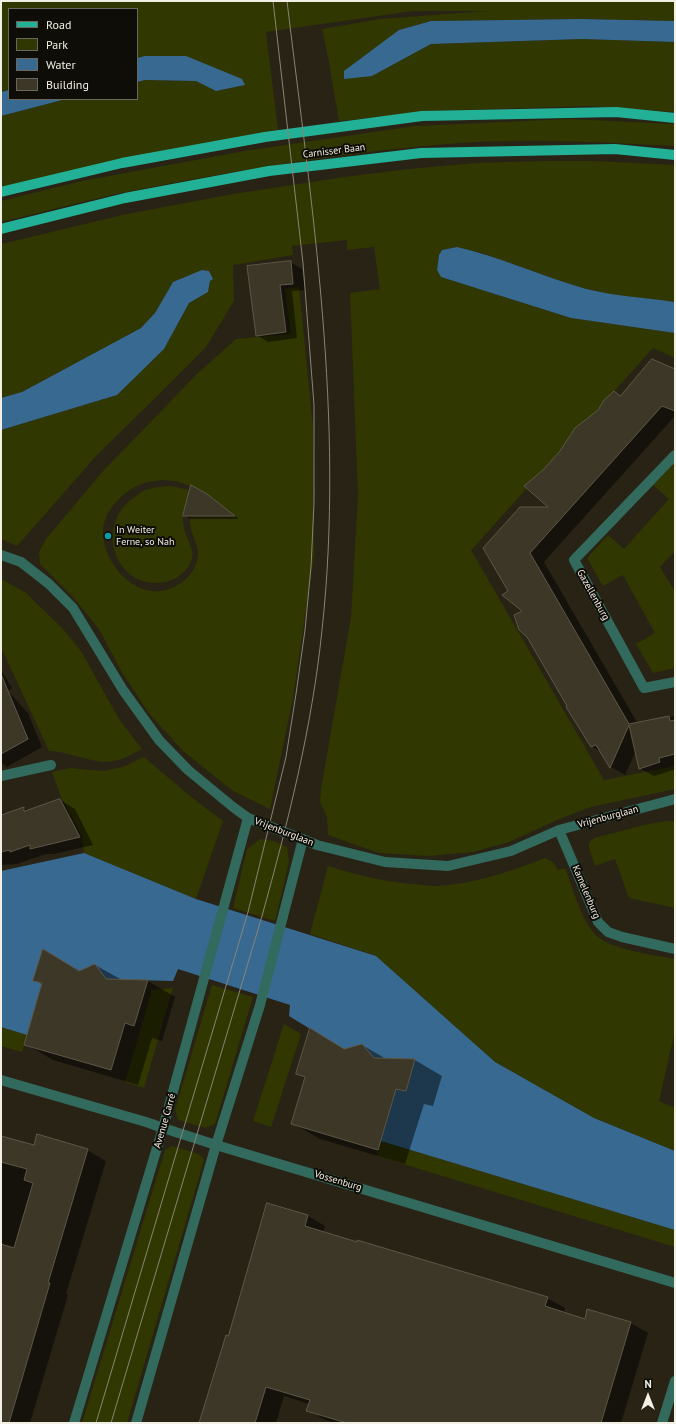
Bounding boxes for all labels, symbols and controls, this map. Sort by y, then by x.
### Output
legend [8,8,138,100]
text: Road [46,17,71,32]
text: Park [46,37,68,52]
text: Water [46,57,76,72]
text: Building [46,77,89,92]
street label: Carnisser Baan [302,141,366,161]
place label: In Weiter Ferne, so Nah [116,524,175,548]
marker: In Weiter Ferne, so Nah [103,531,113,541]
street label: Gazellenburg [574,567,612,623]
street label: Vrijenburglaan [576,803,640,831]
street label: Vrijenburglaan [253,815,315,849]
street label: Kamelenburg [569,863,603,921]
street label: Avenue Carré [151,1092,179,1150]
street label: Vossenburg [313,1168,363,1194]
north arrow [628,1376,668,1416]
text: N [644,1377,652,1391]

